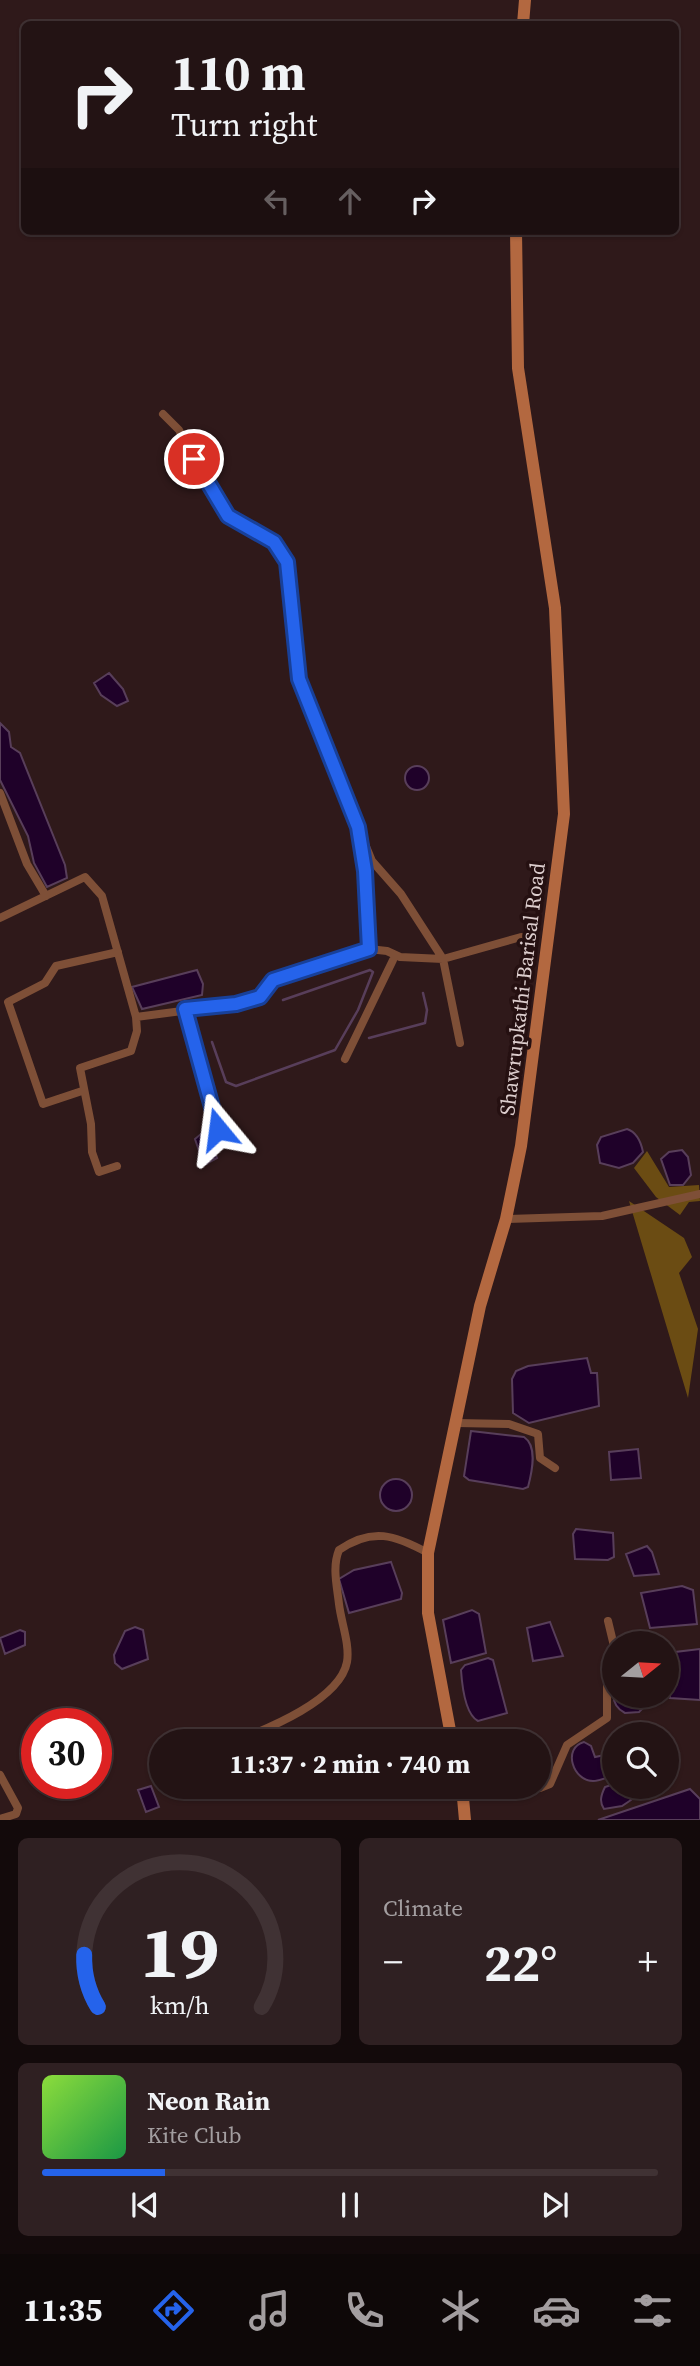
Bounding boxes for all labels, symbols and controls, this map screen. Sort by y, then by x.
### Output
text: 110 m [171,39,306,106]
icon: right [56,49,147,140]
text: Turn right [171,103,317,147]
icon: left [258,182,296,220]
icon: ahead [331,182,369,220]
icon: right [404,182,442,220]
pin [164,429,224,489]
icon: arrive [175,440,213,478]
street label: Shawrupkathi-Barisal Road [492,861,552,1117]
position arrow [181,1092,255,1166]
north arrow [602,1631,679,1708]
map controls [602,1631,679,1799]
speed limit sign: 30 [21,1708,112,1799]
button: search [602,1722,679,1799]
text: 11:37 · 2 min · 740 m [230,1746,470,1782]
text: Climate [383,1892,463,1924]
text: 19 [140,1903,219,2002]
text: 22° [484,1927,557,1998]
text: − [383,1936,403,1988]
text: + [638,1936,658,1988]
text: km/h [150,1988,209,2022]
text: Neon Rain [147,2083,270,2119]
text: Kite Club [147,2119,242,2151]
icon: previous [126,2186,164,2224]
icon: pause [331,2186,369,2224]
icon: next [536,2186,574,2224]
icon: directions [149,2286,198,2335]
icon: music [245,2286,294,2335]
icon: phone [340,2286,389,2335]
icon: climate [436,2286,485,2335]
icon: car [532,2286,581,2335]
icon: filters [628,2286,677,2335]
text: 11:35 [23,2288,102,2332]

